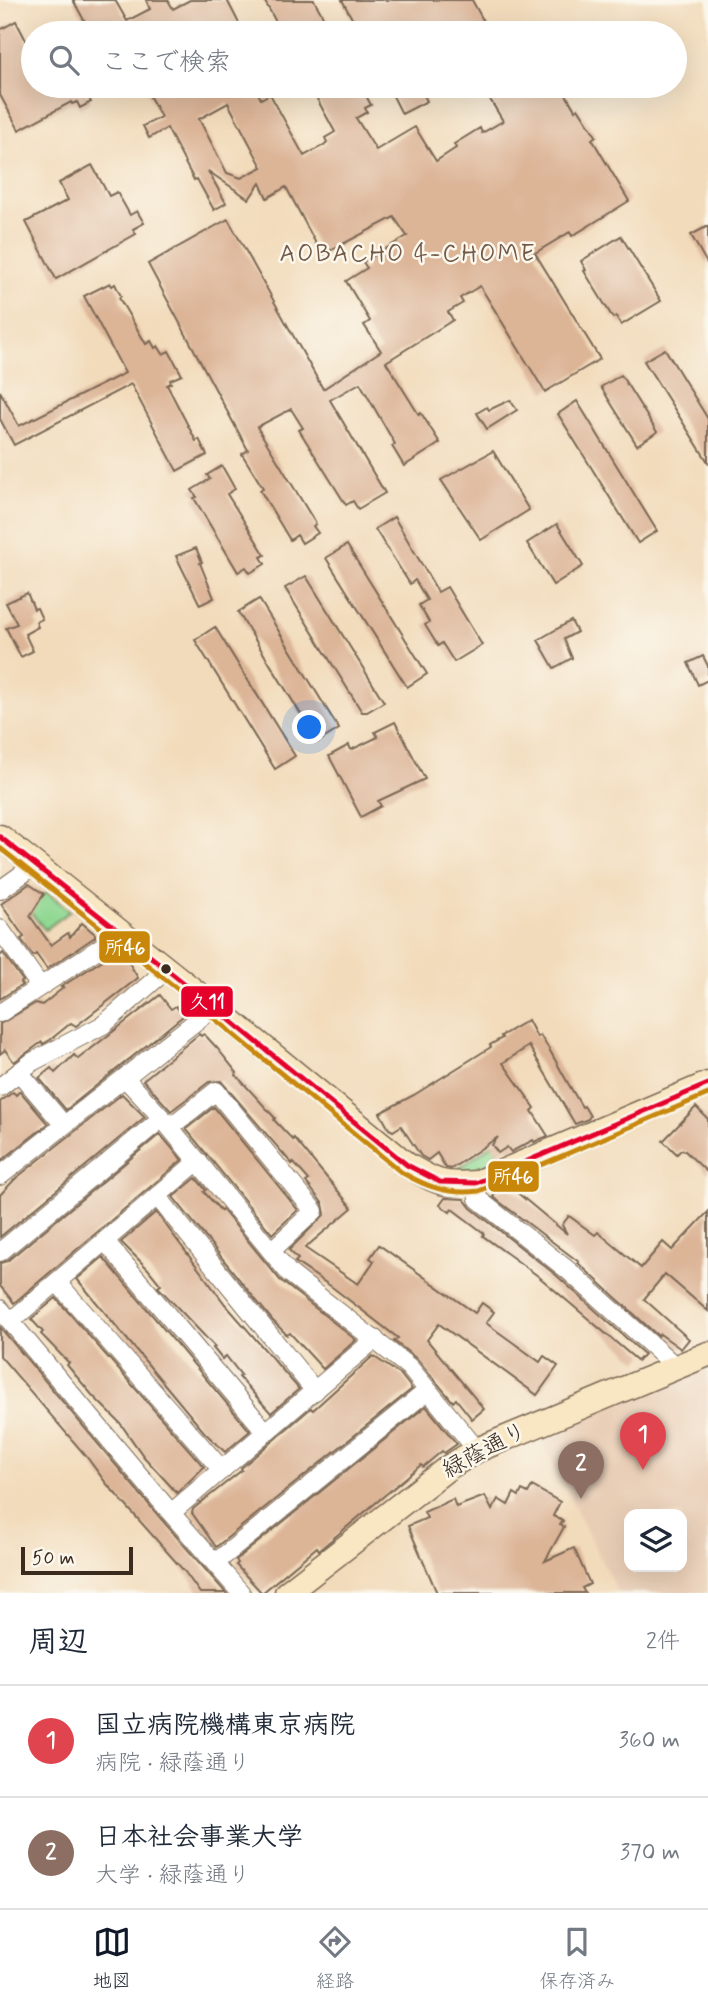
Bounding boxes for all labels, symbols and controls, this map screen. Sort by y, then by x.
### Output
search box [21,21,687,98]
icon: search [45,41,83,79]
text: ここで検索 [101,46,231,80]
district label: AOBACHO 4-CHOME [280,239,536,270]
your location [292,710,326,744]
line badge: 所46 [98,930,151,964]
text: 所46 [105,936,146,961]
unlabelled marker [159,962,173,976]
line badge: 久11 [180,985,234,1018]
text: 久11 [189,990,225,1015]
line badge: 所46 [487,1160,540,1193]
text: 所46 [493,1165,534,1190]
pin: 1 [620,1412,666,1470]
street label: 緑蔭通り [437,1416,533,1486]
pin: 2 [558,1441,604,1499]
map controls [624,1509,687,1572]
button: layers [624,1509,687,1572]
scale bar [21,1544,133,1576]
text: 50 m [32,1546,75,1571]
text: 周辺 [28,1623,88,1662]
text: 2件 [646,1627,680,1657]
text: 国立病院機構東京病院 [95,1709,355,1743]
text: 1 [46,1726,56,1756]
text: 360 m [619,1726,680,1756]
text: 病院 · 緑蔭通り [95,1749,251,1779]
text: 日本社会事業大学 [95,1821,303,1855]
text: 2 [45,1838,57,1868]
text: 370 m [620,1838,680,1868]
text: 大学 · 緑蔭通り [95,1861,251,1891]
tab: 地図 [93,1923,131,1994]
tab: 経路 [316,1923,354,1994]
tab: 保存済み [539,1923,615,1994]

